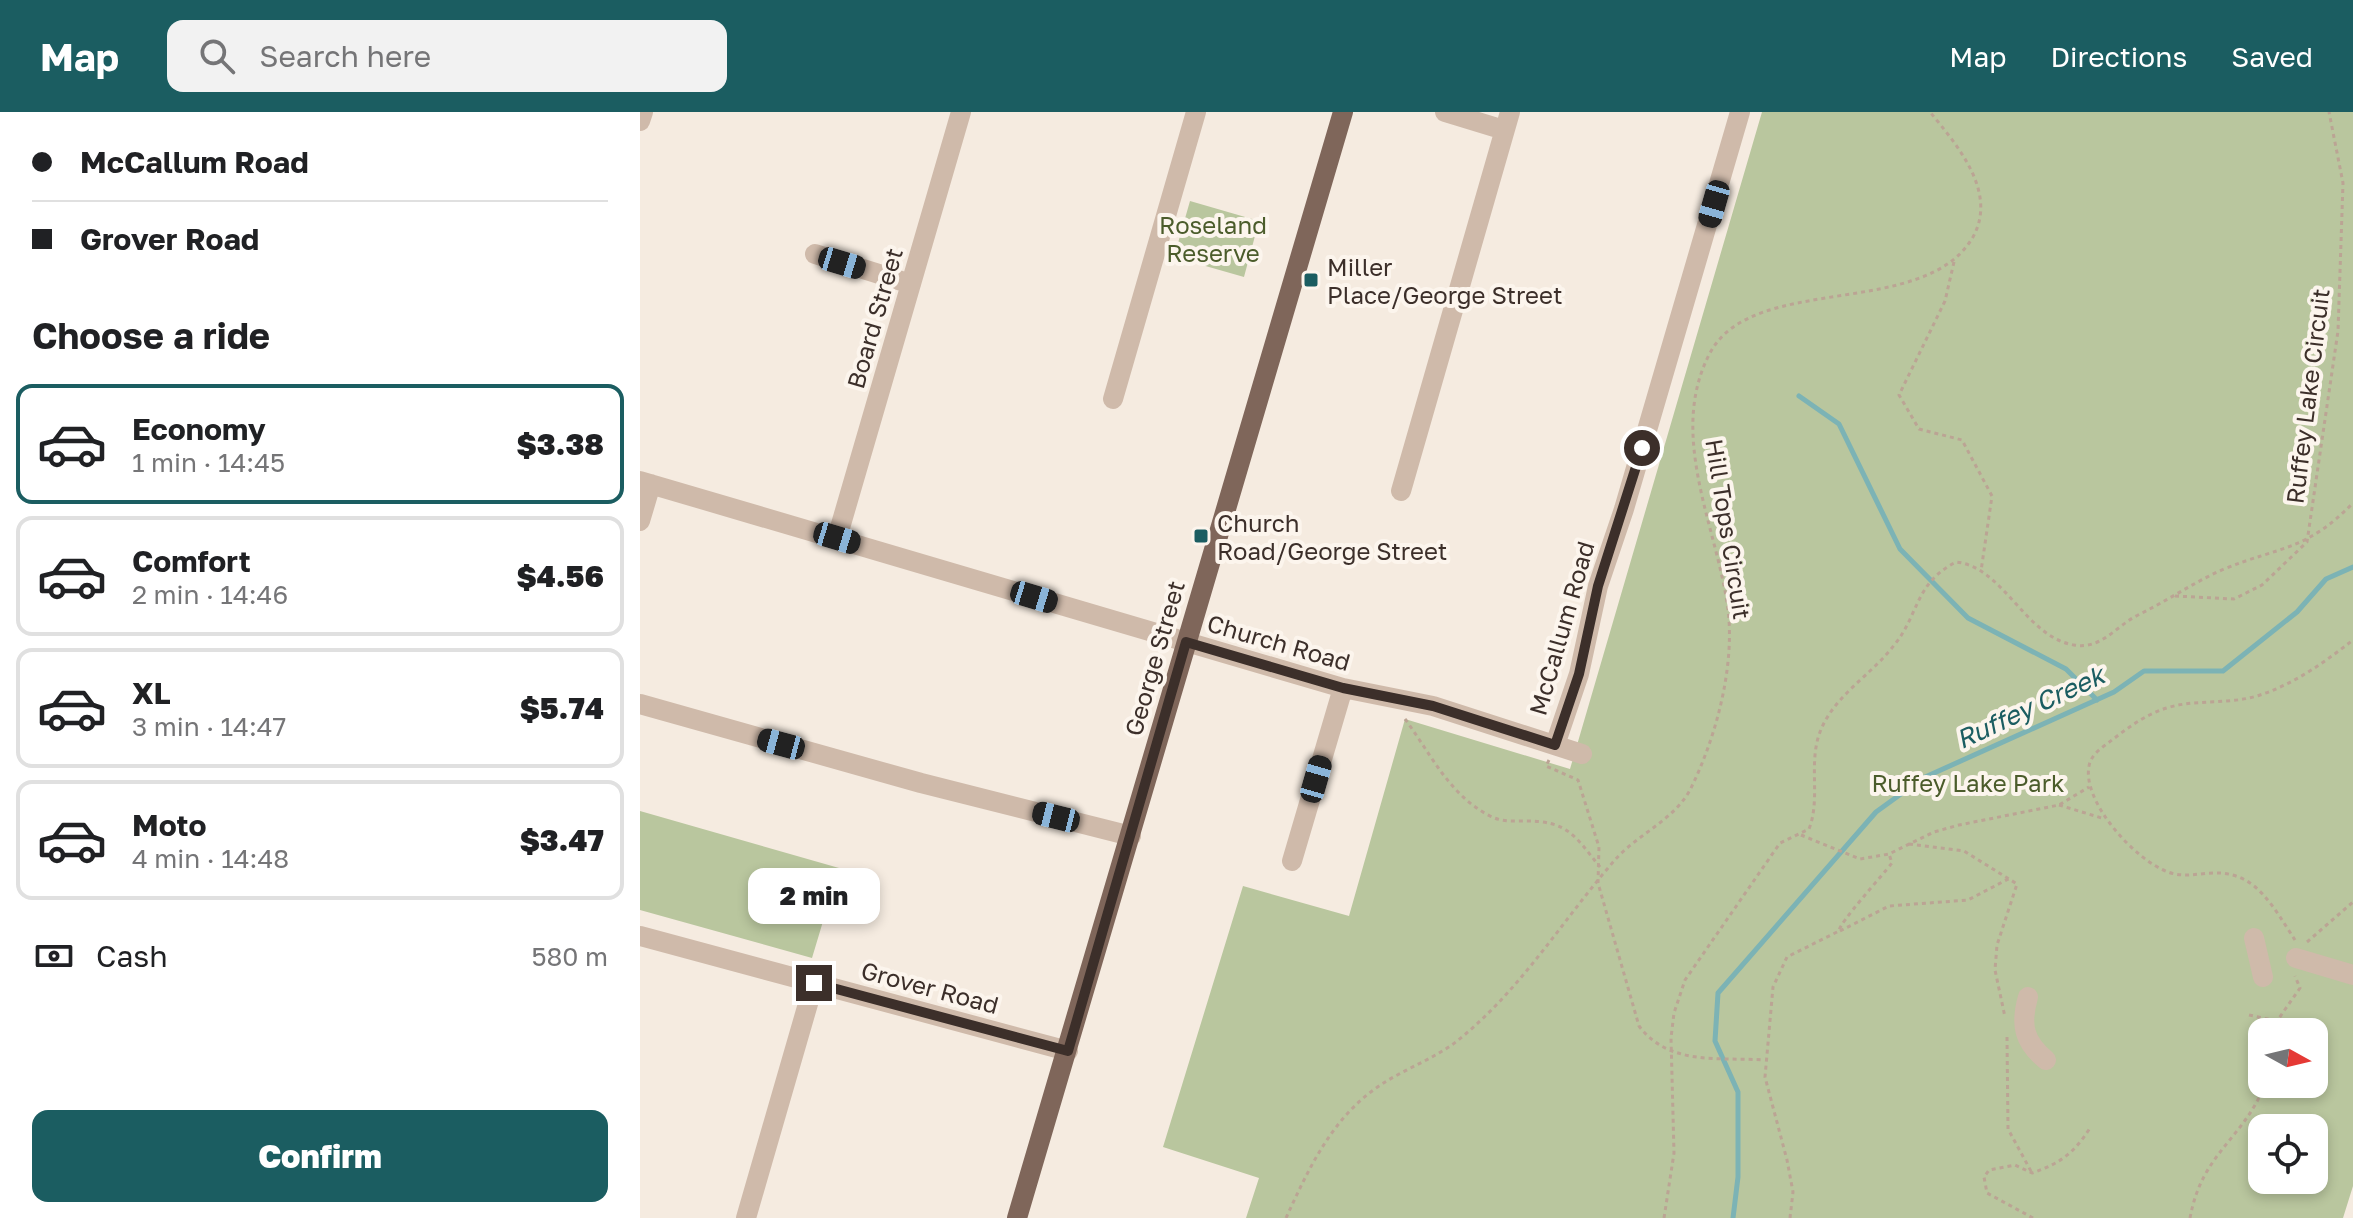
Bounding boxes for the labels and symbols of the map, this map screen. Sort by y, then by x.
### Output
car [1696,178,1732,230]
park label: Roseland Reserve [1159,210,1267,267]
street label: Board Street [840,244,908,392]
car [816,245,868,281]
place label: Miller Place/George Street [1327,252,1563,309]
marker: Miller Place/George Street [1302,271,1320,289]
street label: Ruffey Lake Circuit [2279,287,2335,505]
route start [1624,430,1660,466]
street label: Hill Tops Circuit [1700,437,1758,621]
place label: Church Road/George Street [1217,508,1447,565]
car [811,520,863,556]
marker: Church Road/George Street [1192,527,1210,545]
street label: McCallum Road [1522,538,1600,718]
street label: George Street [1118,577,1190,739]
car [1008,579,1060,615]
street label: Church Road [1204,608,1354,676]
water label: Ruffey Creek [1951,658,2111,755]
car [755,726,807,762]
car [1298,753,1334,805]
park label: Ruffey Lake Park [1871,768,2065,797]
car [1030,800,1082,834]
callout: 2 min [748,867,880,923]
street label: Grover Road [858,955,1002,1019]
route end [796,965,832,1001]
north arrow [2248,1018,2328,1098]

